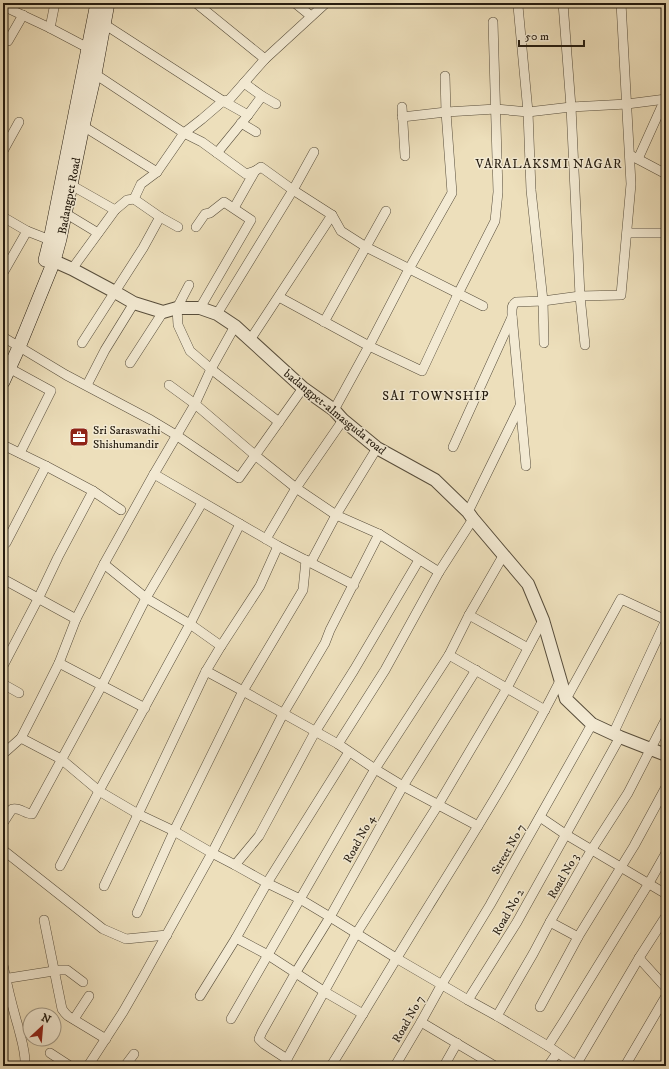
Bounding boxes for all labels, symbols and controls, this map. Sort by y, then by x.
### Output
scale bar [519,22,584,48]
text: 50 m [525,29,549,44]
street label: Badangpet Road [55,156,84,236]
district label: VARALAKSMI NAGAR [474,156,623,172]
street label: badangpet-almasguda road [281,367,389,458]
district label: SAI TOWNSHIP [382,388,490,404]
place label: Sri Saraswathi Shishumandir [93,423,160,452]
office icon: Sri Saraswathi Shishumandir [68,426,90,448]
street label: Road No 4 [340,812,379,866]
street label: Street No 7 [488,822,529,877]
street label: Road No 3 [544,851,582,902]
street label: Road No 2 [489,886,528,938]
street label: Road No 7 [389,993,428,1045]
north arrow [22,1007,62,1047]
text: N [39,1011,53,1027]

